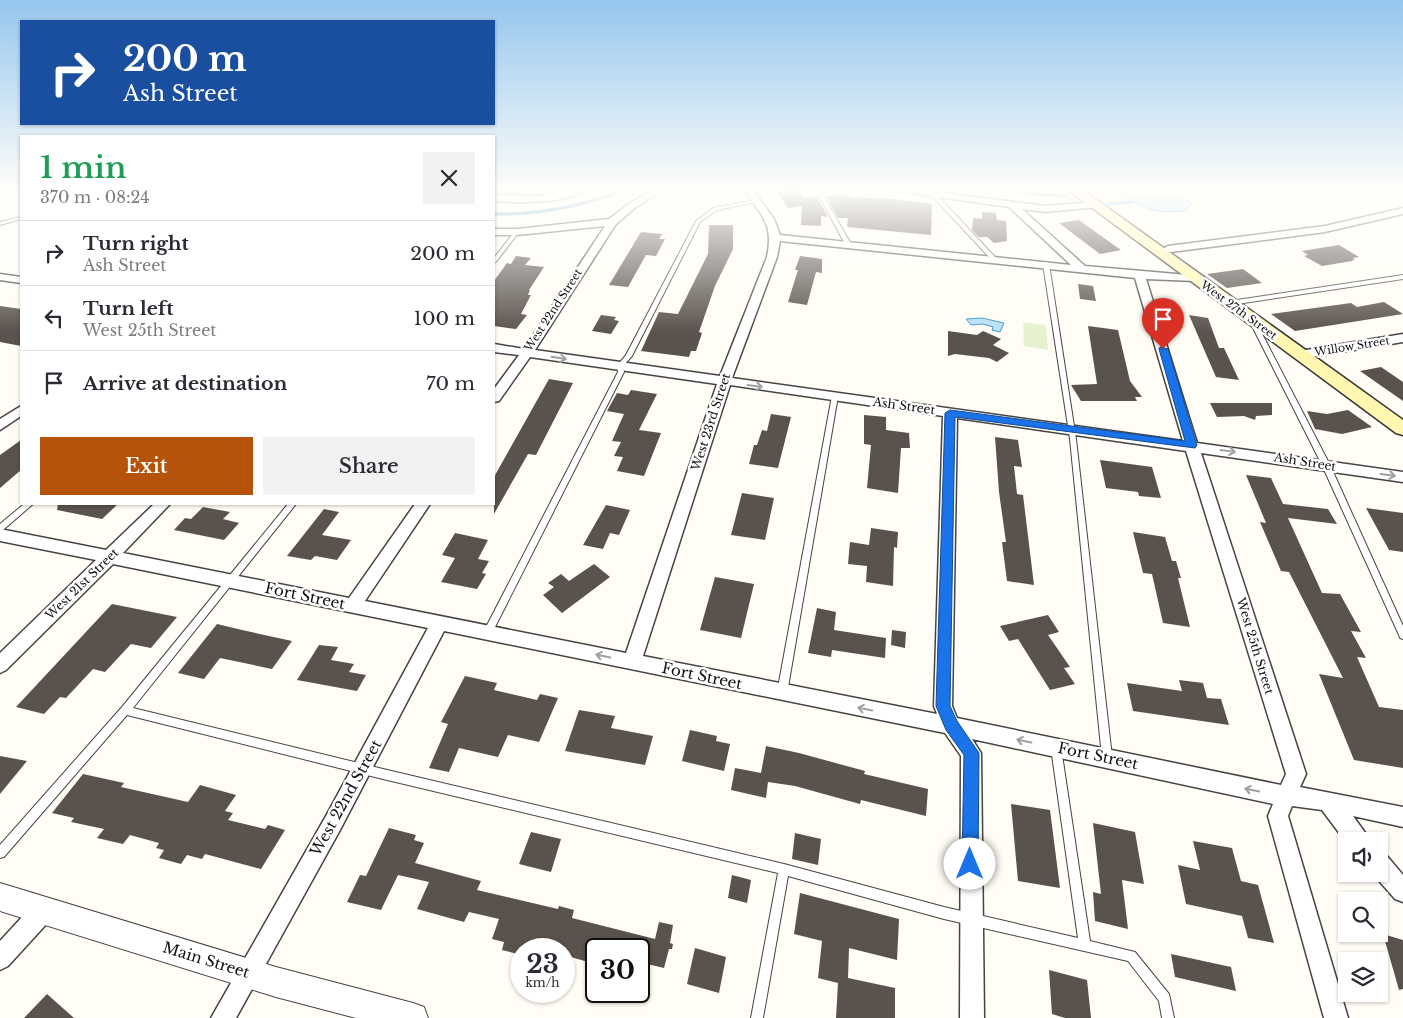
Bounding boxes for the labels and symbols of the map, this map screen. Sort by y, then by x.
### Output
street label: West 22nd Street [521,265,585,355]
street label: West 27th Street [1197,277,1281,343]
pin [1142,298,1184,349]
street label: Willow Street [1312,333,1391,359]
one-way arrow [551,353,567,363]
street label: West 23rd Street [687,371,733,473]
one-way arrow [746,381,762,391]
street label: Ash Street [871,394,937,417]
one-way arrow [1219,446,1235,456]
street label: Ash Street [1272,449,1338,474]
one-way arrow [1380,470,1396,480]
street label: West 21st Street [41,545,122,623]
street label: Fort Street [263,578,347,613]
street label: West 25th Street [1233,595,1277,696]
one-way arrow [595,650,611,660]
street label: Fort Street [660,658,744,693]
one-way arrow [858,704,874,713]
street label: West 22nd Street [305,736,386,860]
one-way arrow [1017,736,1033,745]
street label: Fort Street [1056,738,1140,773]
one-way arrow [1244,785,1260,794]
position arrow [943,837,995,889]
street label: Main Street [161,937,252,982]
speed limit sign: 30 [585,938,650,1003]

